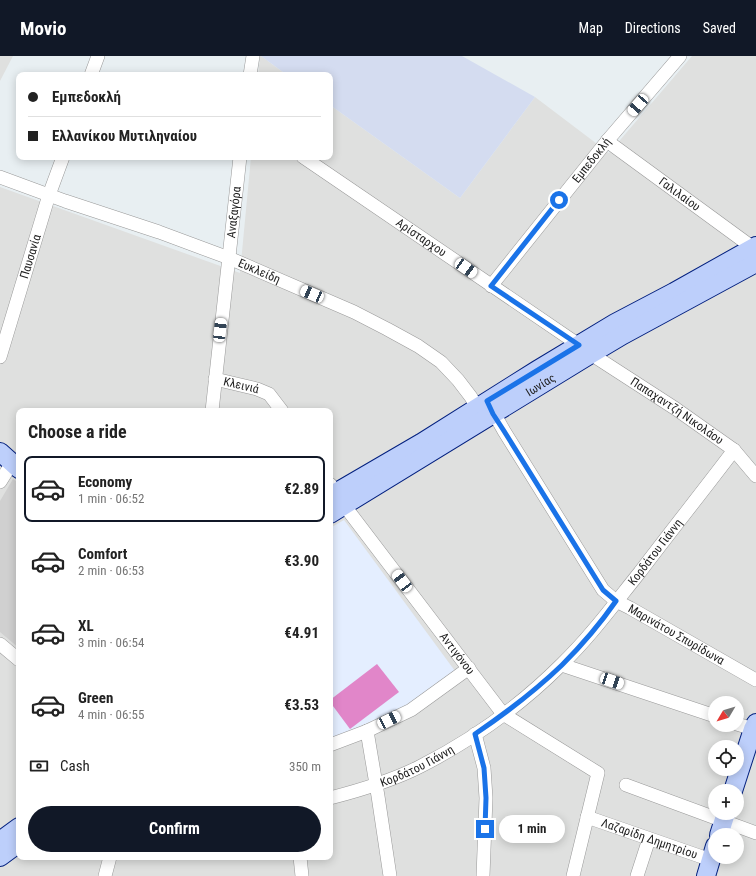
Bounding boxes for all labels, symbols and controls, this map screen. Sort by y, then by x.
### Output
text: Movio [20,17,67,40]
text: Map [579,20,603,36]
text: Directions [625,20,681,36]
text: Saved [703,20,736,36]
text: Εμπεδοκλή [52,88,121,106]
car [626,92,650,118]
text: Ελλανίκου Μυτιληναίου [52,127,197,145]
street label: Εμπεδοκλή [569,135,614,186]
street label: Γαλιλαίου [656,174,703,214]
street label: Αναξαγόρα [224,186,244,239]
route start [550,191,568,209]
street label: Αρίσταρχου [393,216,449,260]
street label: Παυσανία [17,232,44,280]
street label: Ευκλείδη [236,256,283,286]
car [453,256,479,280]
car [299,284,325,304]
car [213,317,227,343]
street label: Ιωνίας [523,370,558,399]
street label: Κλεινιά [222,374,260,396]
street label: Παπαχαντζή Νικολάου [628,374,726,447]
text: Choose a ride [28,421,127,442]
icon: car [30,471,66,507]
text: Economy [78,473,132,491]
text: €2.89 [284,480,319,498]
text: 1 min · 06:52 [78,491,144,506]
street label: Κορδάτου Γιάννη [625,516,685,588]
icon: car [30,543,66,579]
text: Comfort [78,545,127,563]
text: €3.90 [284,552,319,570]
text: 2 min · 06:53 [78,563,144,578]
car [390,568,414,594]
street label: Μαρινάτου Σπυρίδωνα [626,601,727,668]
icon: car [30,615,66,651]
text: XL [78,617,94,635]
text: €4.91 [284,624,319,642]
street label: Αντιγόνου [437,630,478,677]
text: 3 min · 06:54 [78,635,144,650]
car [599,671,625,691]
icon: car [30,687,66,723]
text: Green [78,689,113,707]
text: €3.53 [284,696,319,714]
north arrow [708,696,744,732]
map controls [708,696,744,864]
text: 4 min · 06:55 [78,707,144,722]
car [376,709,402,731]
button: locate [708,740,744,776]
street label: Κορδάτου Γιάννη [378,742,456,790]
icon: cash [28,755,50,777]
text: Cash [60,757,90,775]
text: 350 m [289,759,321,774]
button: + [708,784,744,820]
button: Confirm [28,806,321,852]
callout: 1 min [499,815,565,843]
street label: Λαζαρίδη Δημητρίου [599,816,699,862]
route end [476,820,494,838]
text: 1 min [518,821,546,836]
button: − [708,828,744,864]

